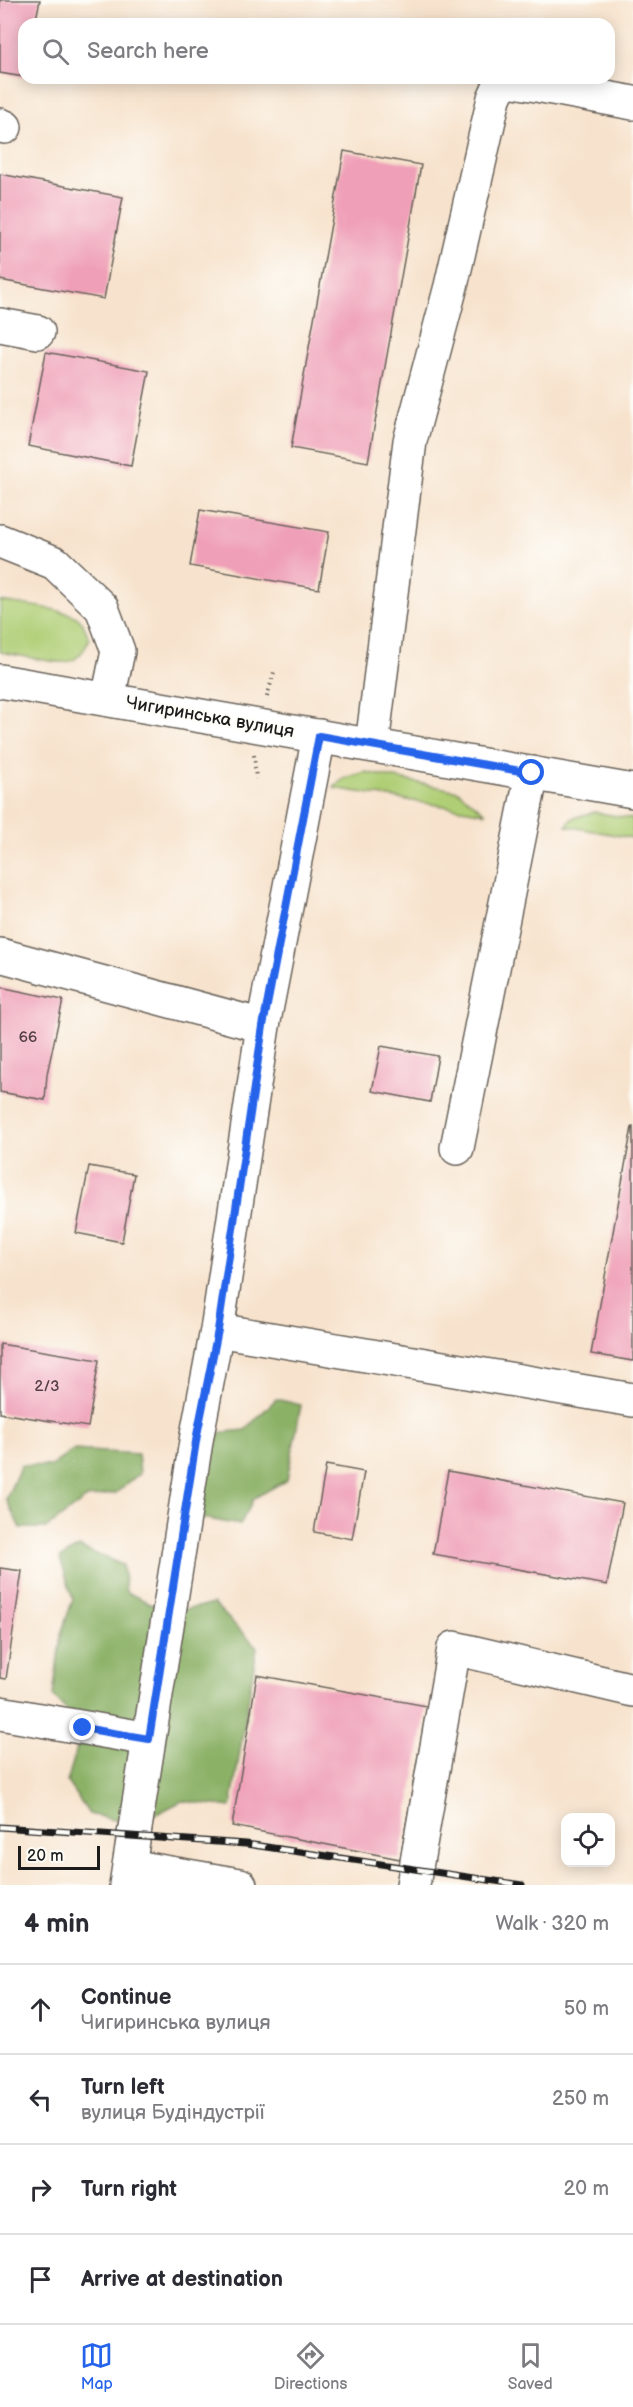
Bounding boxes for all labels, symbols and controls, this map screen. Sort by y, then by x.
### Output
search box [18,18,615,84]
icon: search [39,35,72,68]
text: Search here [87,38,209,65]
street label: Чигиринська вулиця [124,692,296,742]
route start [518,759,544,785]
house number: 66 [19,1028,37,1047]
house number: 2/3 [35,1377,59,1396]
route end [69,1714,95,1740]
map controls [561,1813,615,1867]
button: locate [561,1813,615,1867]
scale bar [18,1843,100,1870]
text: 20 m [27,1847,63,1866]
text: 4 min [24,1909,89,1940]
text: Walk · 320 m [495,1912,609,1936]
text: Continue [81,1984,171,2011]
icon: ahead [24,1993,57,2026]
text: 50 m [564,1997,609,2021]
text: Чигиринська вулиця [81,2011,271,2035]
text: Turn left [81,2074,165,2101]
icon: left [24,2083,57,2116]
text: 250 m [552,2087,609,2111]
text: вулиця Будіндустрії [81,2101,264,2125]
icon: right [24,2173,57,2206]
text: Turn right [81,2176,177,2203]
text: 20 m [564,2177,609,2201]
icon: arrive [24,2263,57,2296]
text: Arrive at destination [81,2266,283,2293]
tab: Map [80,2339,113,2394]
tab: Directions [274,2339,347,2394]
tab: Saved [508,2339,553,2394]

